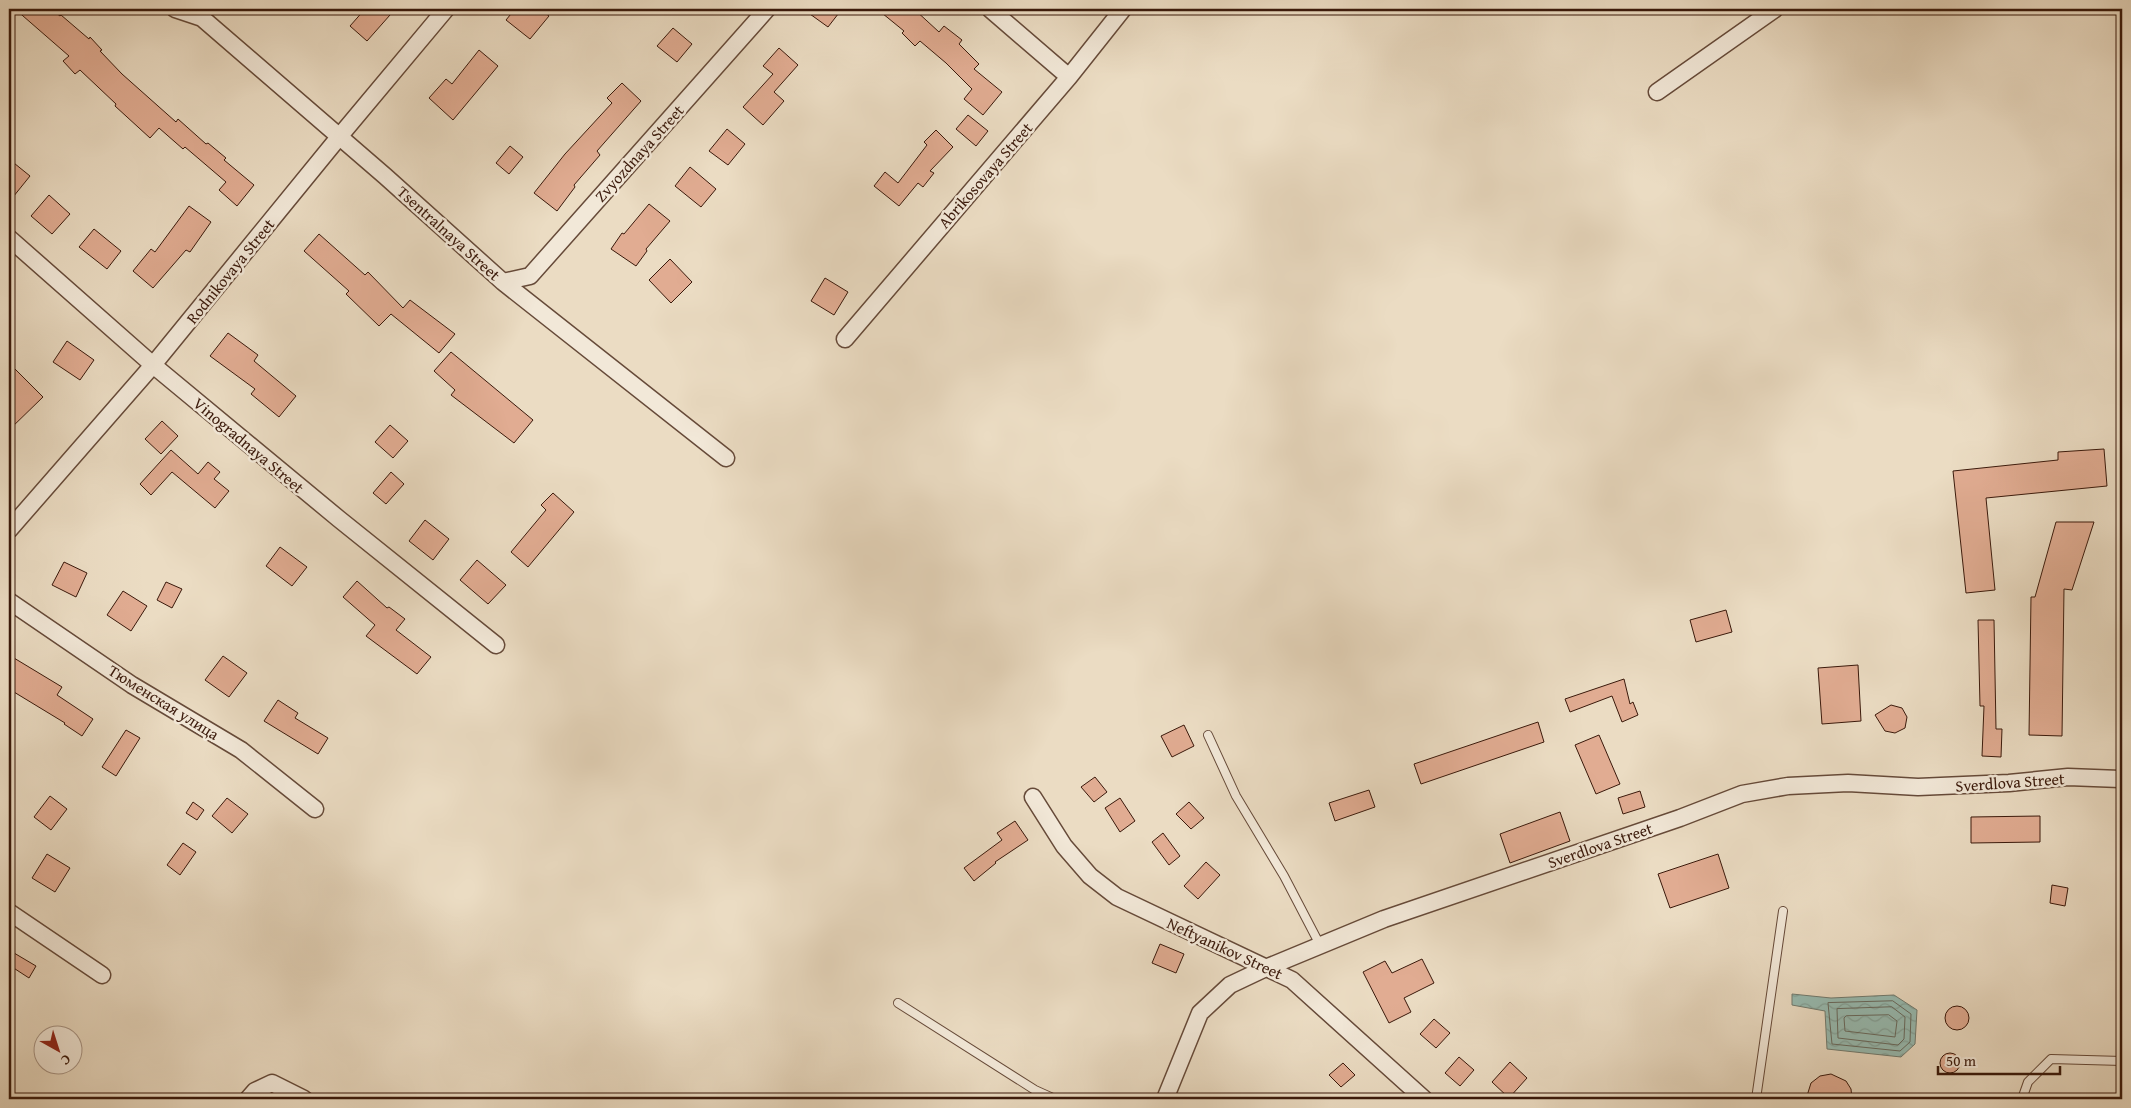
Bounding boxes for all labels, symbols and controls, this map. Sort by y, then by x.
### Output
street label: Zvyozdnaya Street [589,99,690,207]
street label: Abrikosovaya Street [932,116,1038,233]
street label: Tsentralnaya Street [392,180,506,286]
street label: Rodnikovaya Street [180,213,280,329]
street label: Vinogradnaya Street [188,391,310,499]
street label: Тюменская улица [104,658,224,746]
street label: Sverdlova Street [1955,766,2066,798]
street label: Sverdlova Street [1544,816,1656,874]
street label: Neftyanikov Street [1163,911,1287,985]
north arrow [32,1026,82,1076]
scale bar [1938,1043,2061,1075]
text: С [57,1050,76,1070]
text: 50 m [1946,1050,1977,1071]

